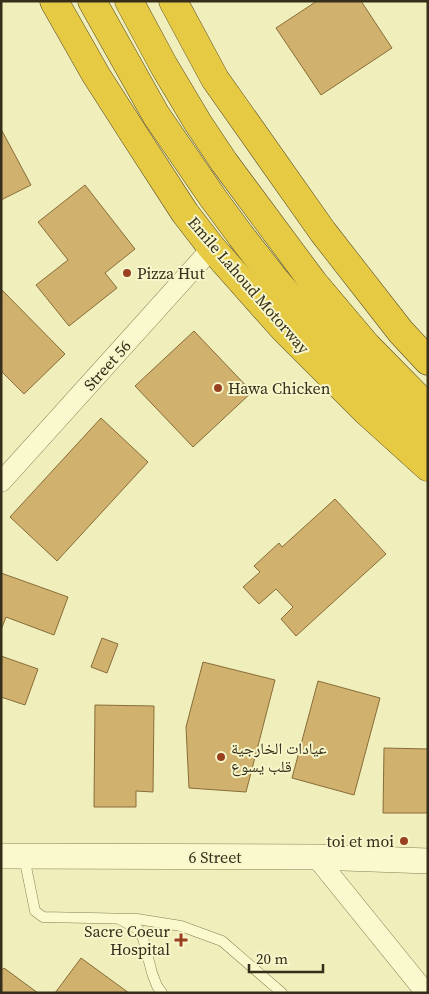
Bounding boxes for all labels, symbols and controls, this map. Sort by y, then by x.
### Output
street label: Emile Lahoud Motorway [183,212,315,359]
place label: Pizza Hut [137,262,205,284]
marker: Pizza Hut [121,267,133,279]
street label: Street 56 [78,335,136,395]
place label: Hawa Chicken [228,377,331,399]
marker: Hawa Chicken [212,382,224,394]
place label: عيادات الخارجية قلب يسوع [231,737,327,777]
marker: عيادات الخارجية قلب يسوع [215,751,227,763]
place label: toi et moi [326,830,394,852]
marker: toi et moi [398,835,410,847]
street label: 6 Street [188,846,242,868]
place label: Sacre Coeur Hospital [84,920,170,960]
marker: Sacre Coeur Hospital [174,933,188,947]
scale bar [249,942,323,974]
text: 20 m [256,948,288,969]

